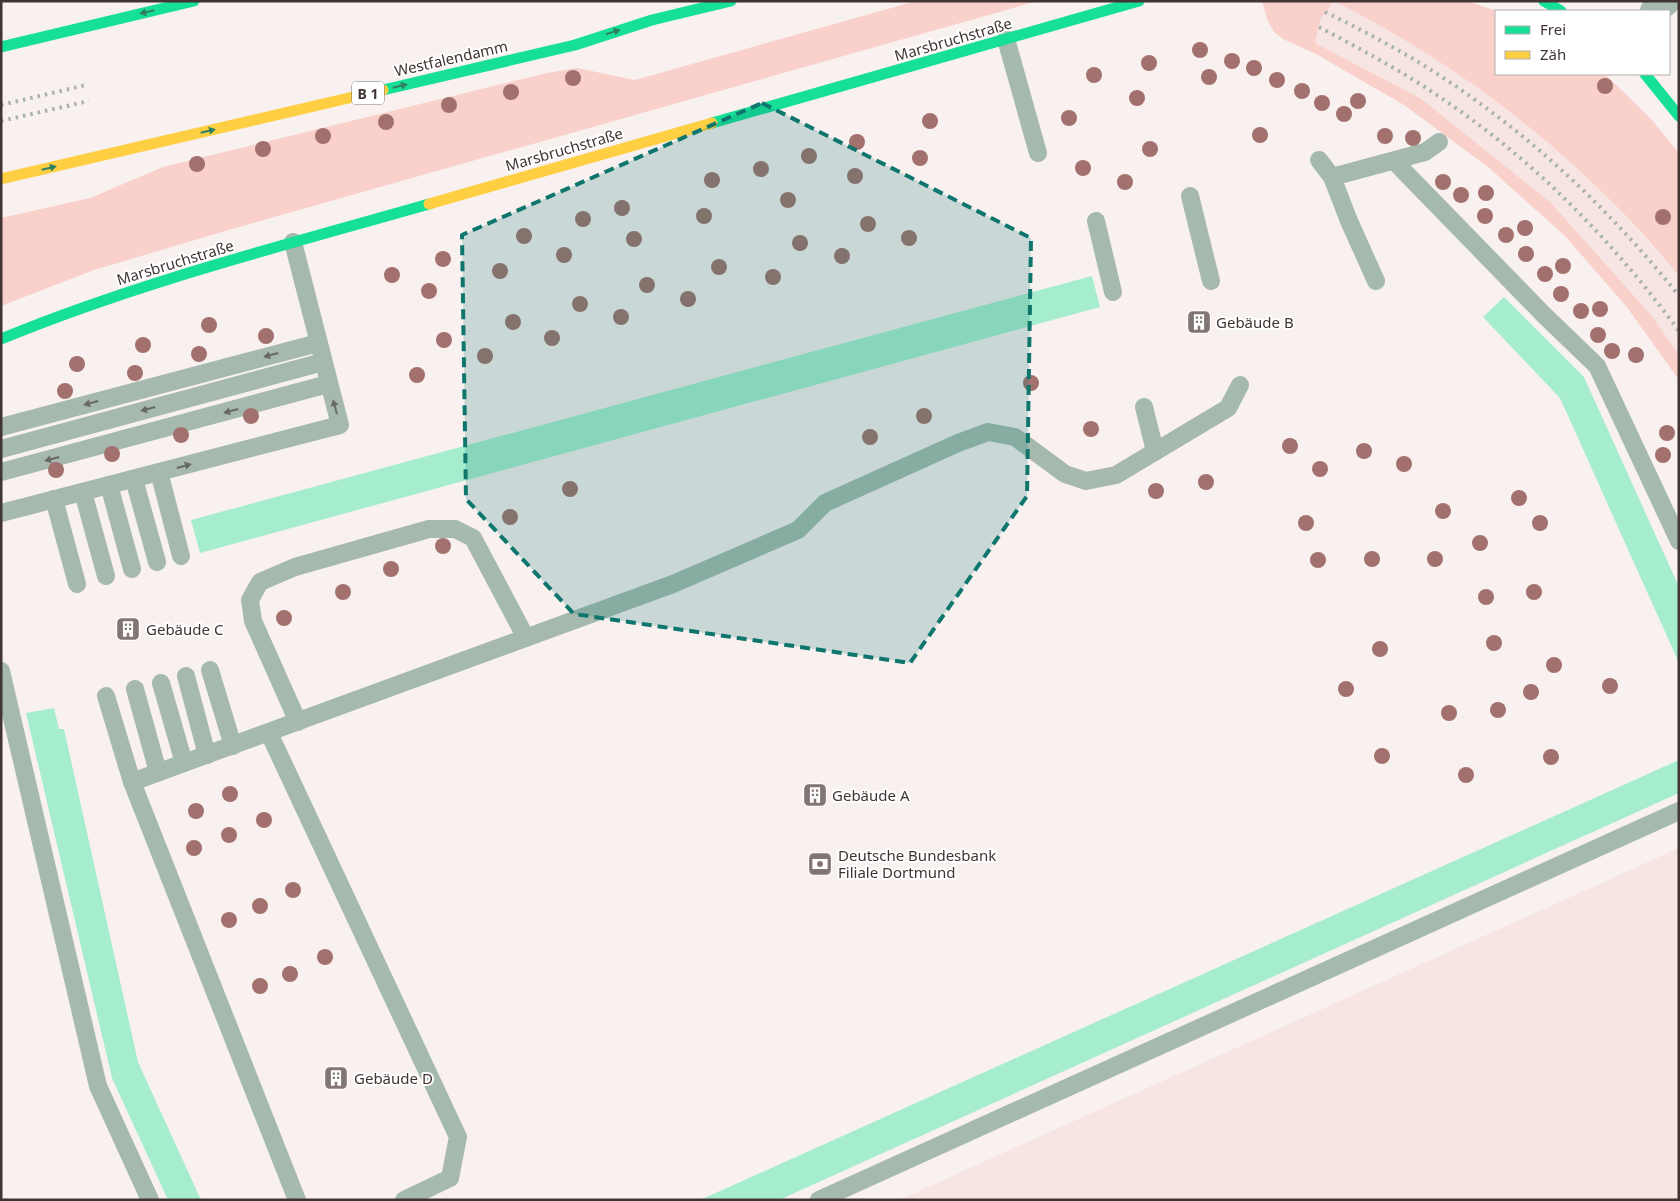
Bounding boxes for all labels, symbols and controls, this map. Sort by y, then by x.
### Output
one-way arrow [139,8,154,16]
legend [1495,10,1670,75]
street label: Marsbruchstraße [892,13,1014,65]
text: Frei [1540,19,1566,39]
one-way arrow [606,28,621,36]
street label: Westfalendamm [392,35,510,81]
text: Zäh [1540,44,1566,64]
road number: B 1 [352,82,384,105]
one-way arrow [393,82,408,90]
street label: Marsbruchstraße [503,123,625,175]
one-way arrow [201,127,216,135]
one-way arrow [41,164,56,172]
street label: Marsbruchstraße [114,235,236,289]
building icon: Gebäude B [1186,309,1212,335]
place label: Gebäude B [1216,312,1294,332]
one-way arrow [263,352,278,360]
one-way arrow [330,399,338,414]
one-way arrow [83,400,98,408]
one-way arrow [141,405,156,413]
one-way arrow [223,407,238,415]
one-way arrow [44,455,59,463]
one-way arrow [176,462,191,470]
building icon: Gebäude C [115,616,141,642]
place label: Gebäude C [146,619,224,639]
building icon: Gebäude A [802,782,828,808]
place label: Gebäude A [832,785,910,805]
place label: Deutsche Bundesbank Filiale Dortmund [838,845,996,882]
bank icon: Deutsche Bundesbank Filiale Dortmund [807,851,833,877]
building icon: Gebäude D [323,1065,349,1091]
place label: Gebäude D [354,1068,433,1088]

